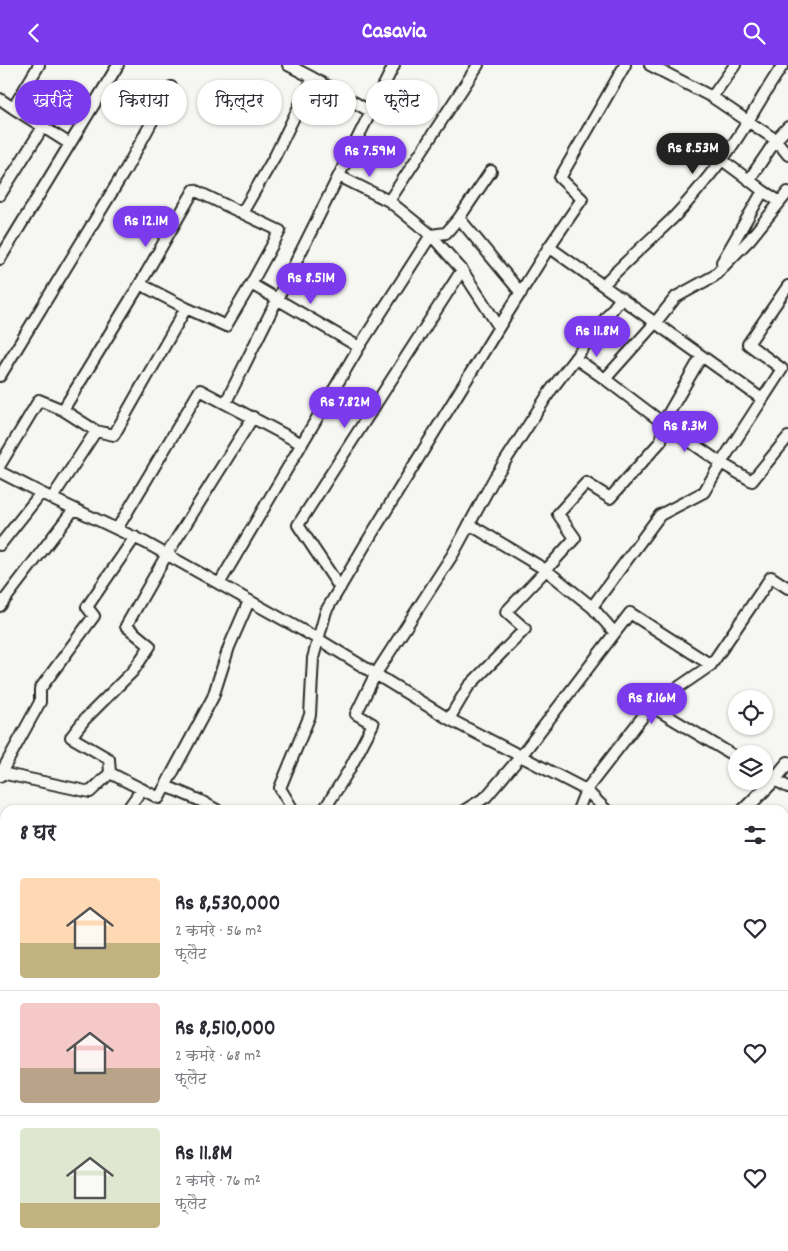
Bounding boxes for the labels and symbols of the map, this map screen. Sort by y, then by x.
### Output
pin: Rs 8.53M [641,133,745,175]
pin: Rs 7.59M [318,135,422,178]
pin: Rs 12.1M [94,205,198,248]
pin: Rs 8.51M [259,263,363,305]
pin: Rs 11.8M [545,315,649,358]
pin: Rs 7.82M [293,387,397,429]
pin: Rs 8.3M [639,411,731,453]
pin: Rs 8.16M [600,683,704,725]

